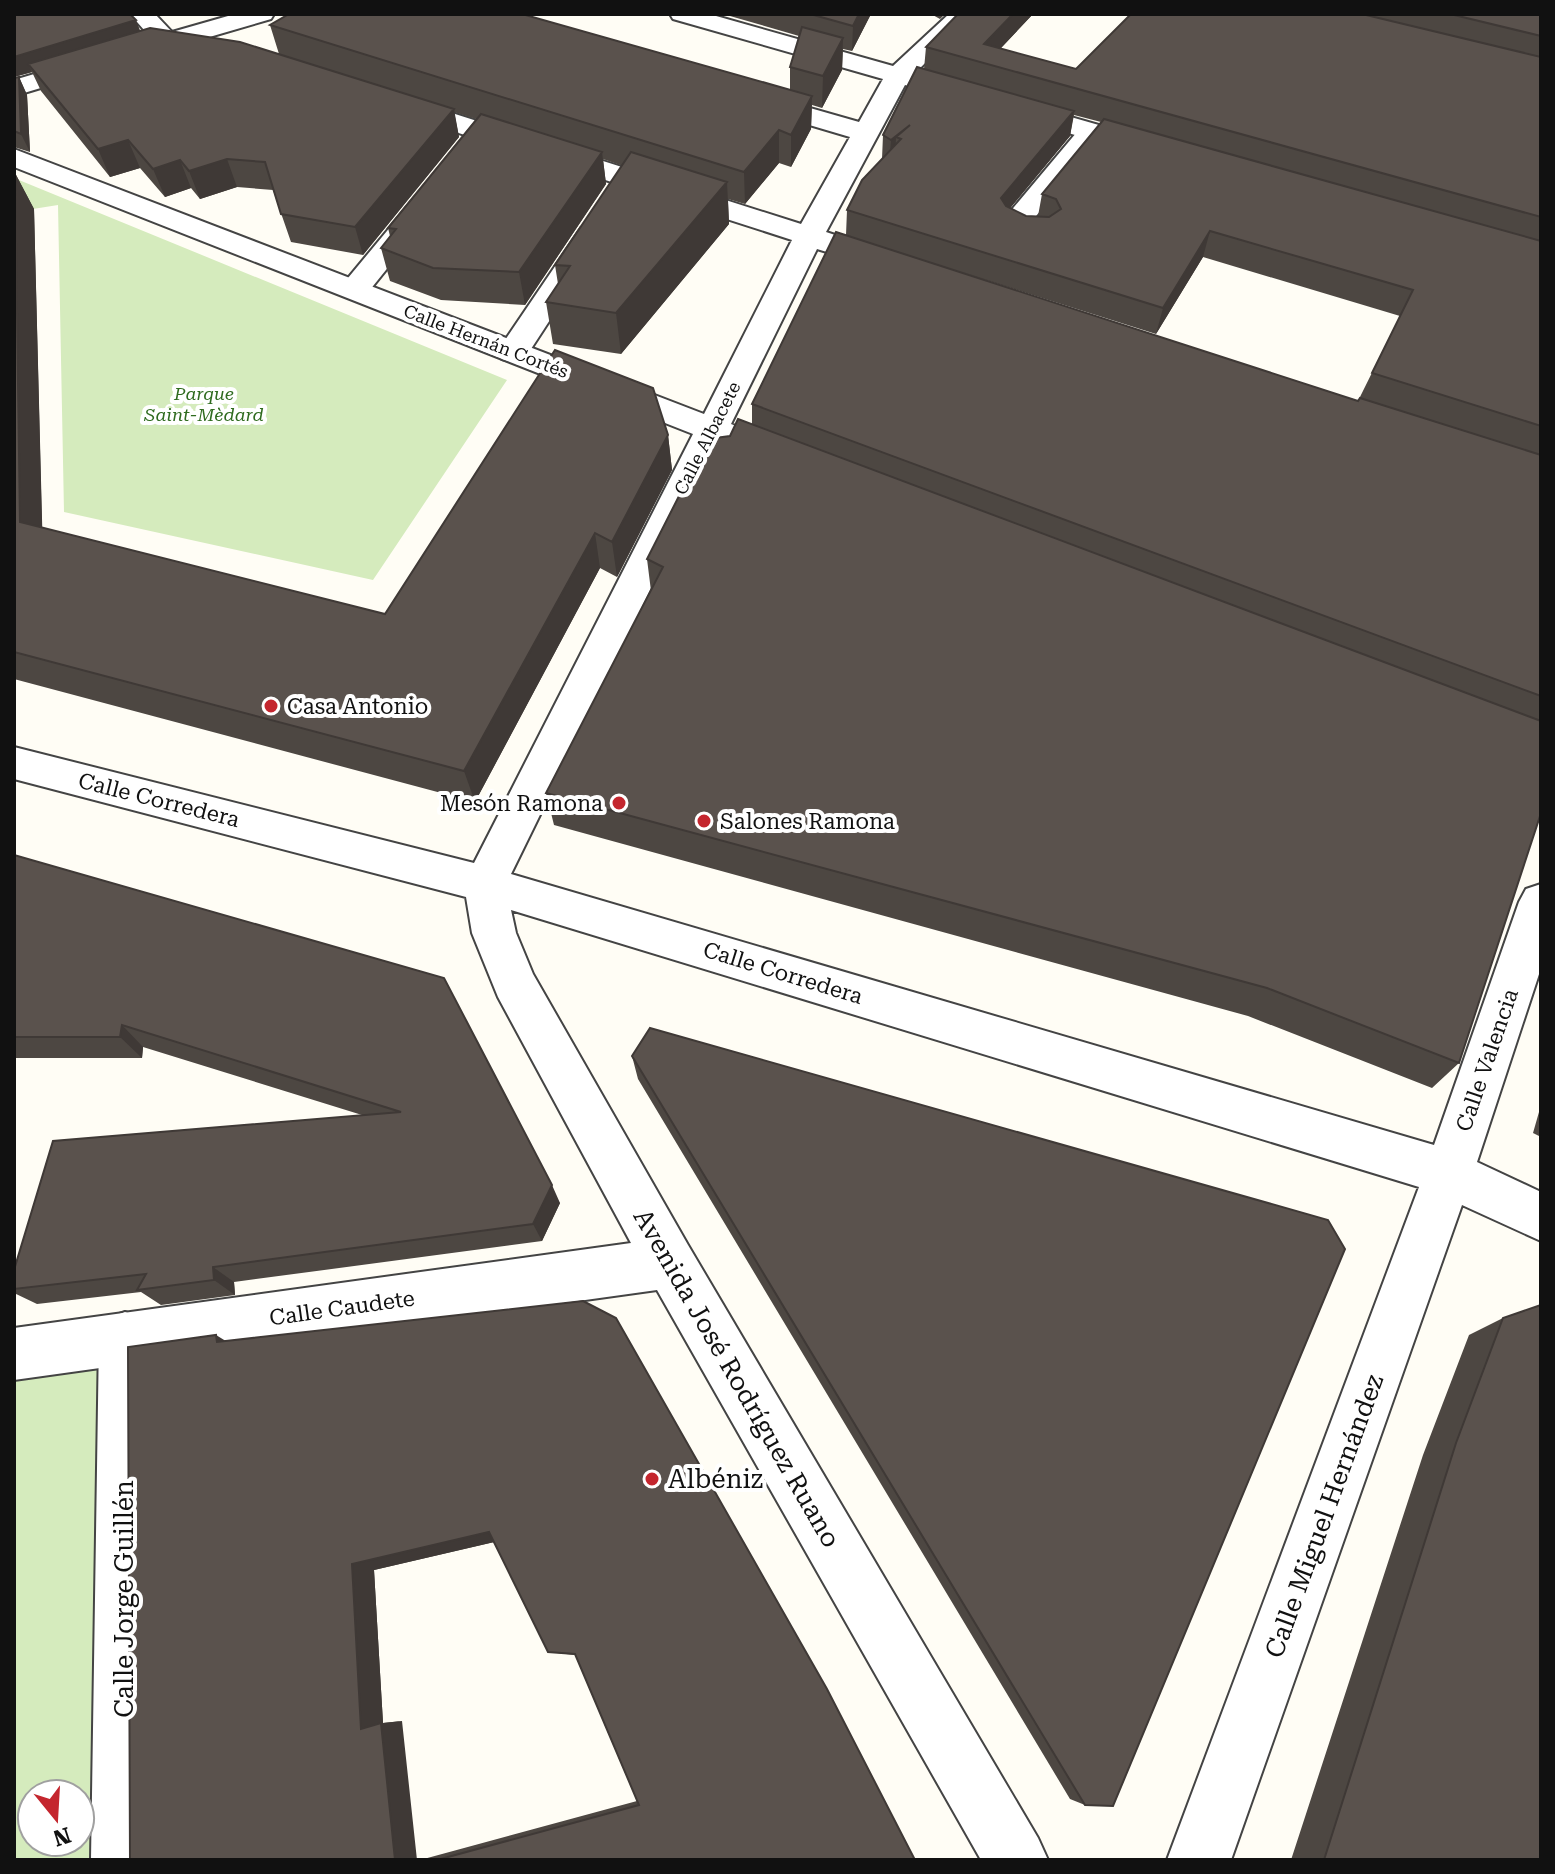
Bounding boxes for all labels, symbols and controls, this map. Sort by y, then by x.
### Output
street label: Calle Hernán Cortés [401,300,571,382]
street label: Calle Albacete [669,378,745,498]
park label: Parque Saint-Mèdard [143,383,264,425]
place label: Casa Antonio [287,694,428,719]
marker: Casa Antonio [262,697,280,715]
street label: Calle Corredera [76,768,242,832]
place label: Mesón Ramona [440,791,603,816]
marker: Mesón Ramona [610,794,628,812]
place label: Salones Ramona [720,809,895,834]
marker: Salones Ramona [695,812,713,830]
street label: Calle Corredera [700,937,866,1009]
street label: Calle Valencia [1451,985,1523,1135]
street label: Avenida José Rodríguez Ruano [628,1203,846,1553]
street label: Calle Caudete [268,1285,416,1331]
street label: Calle Miguel Hernández [1259,1370,1389,1662]
place label: Albéniz [668,1464,763,1494]
marker: Albéniz [643,1470,661,1488]
street label: Calle Jorge Guillén [109,1480,139,1718]
north arrow [16,1778,96,1858]
text: N [50,1822,74,1851]

